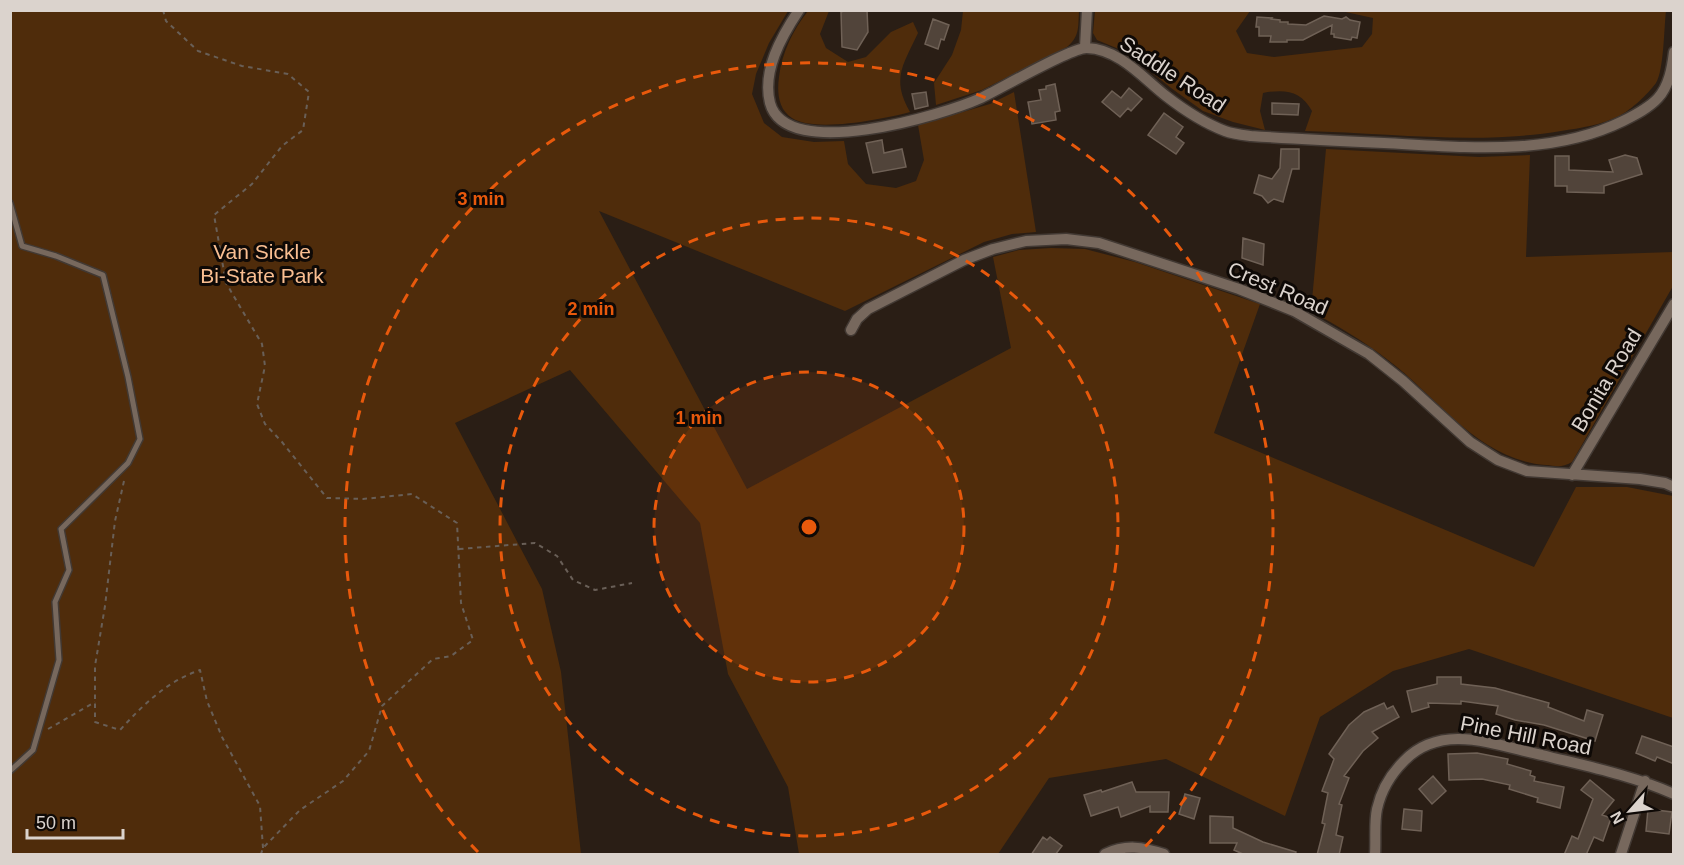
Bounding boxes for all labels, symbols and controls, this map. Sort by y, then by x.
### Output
street label: Saddle Road [1116,31,1230,117]
text: 3 min [457,189,505,209]
park label: Van Sickle Bi-State Park [200,240,324,287]
street label: Crest Road [1225,257,1331,319]
text: 2 min [567,299,615,319]
street label: Bonita Road [1566,325,1646,435]
text: 1 min [675,408,723,428]
centre of rings [799,517,819,537]
street label: Pine Hill Road [1458,711,1594,759]
north arrow [1600,781,1660,841]
scale bar [27,802,123,840]
text: N [1607,809,1627,827]
text: 50 m [36,813,76,833]

